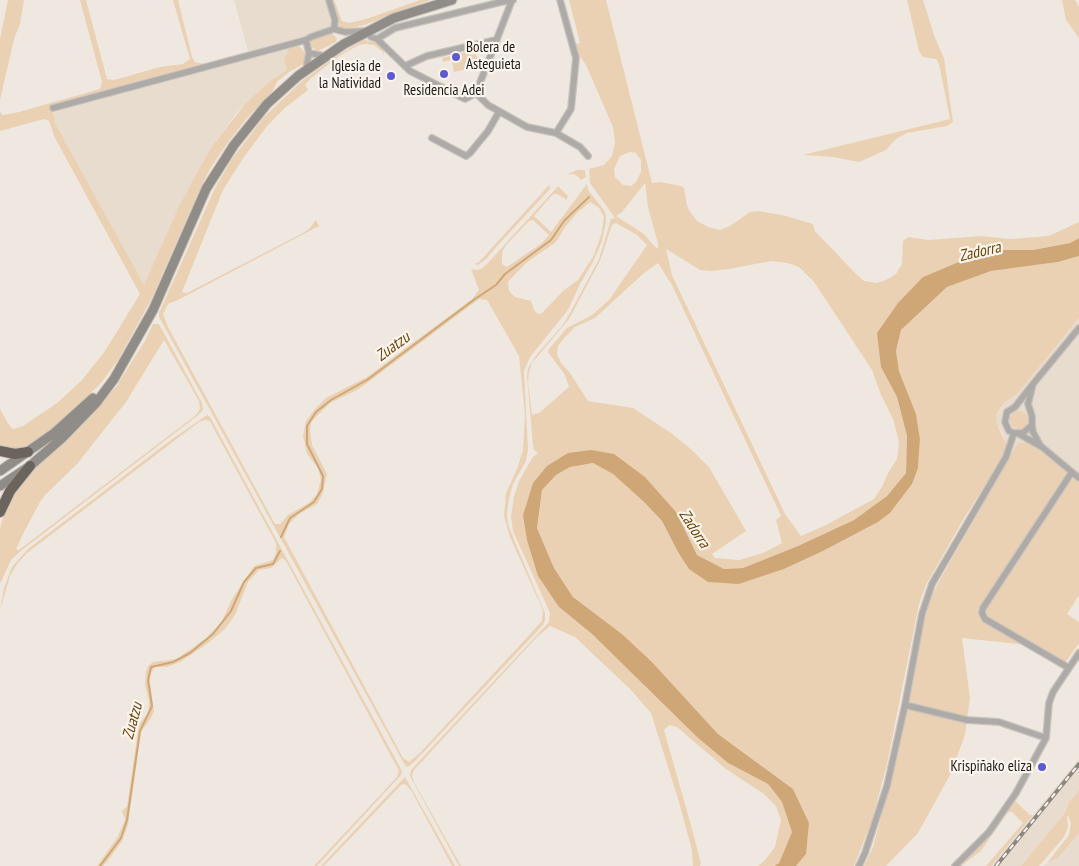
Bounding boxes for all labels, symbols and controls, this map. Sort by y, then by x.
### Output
place label: Bolera de Asteguieta [466,39,521,74]
marker: Bolera de Asteguieta [450,51,462,63]
place label: Iglesia de la Natividad [319,58,381,93]
marker: Residencia Adei [438,68,450,80]
marker: Iglesia de la Natividad [385,70,397,82]
place label: Residencia Adei [403,82,485,100]
water label: Zadorra [957,238,1003,266]
water label: Zuatzu [372,328,414,366]
water label: Zadorra [674,506,714,552]
water label: Zuatzu [119,701,147,741]
place label: Krispiñako eliza [950,758,1032,776]
marker: Krispiñako eliza [1036,761,1048,773]

